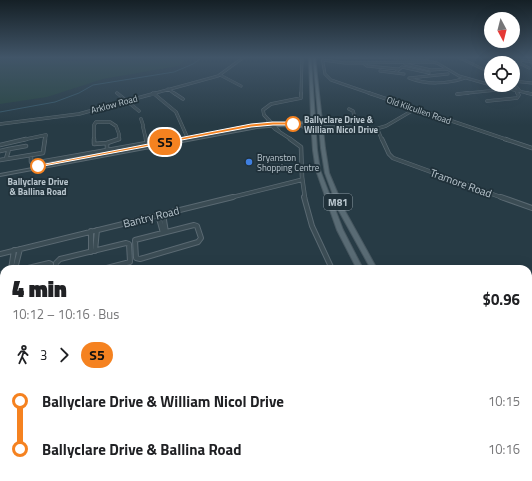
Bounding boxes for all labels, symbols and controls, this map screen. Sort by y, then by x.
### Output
north arrow [484,12,520,48]
map controls [484,12,520,92]
button: locate [484,56,520,92]
street label: Arklow Road [89,91,139,116]
street label: Old Kilcullen Road [385,93,453,127]
place label: Ballyclare Drive & William Nicol Drive [304,113,379,136]
marker: Ballyclare Drive & William Nicol Drive [285,116,301,132]
line badge: S5 [147,129,183,155]
text: S5 [157,131,173,152]
place label: Bryanston Shopping Centre [257,151,320,174]
marker: Bryanston Shopping Centre [244,157,254,167]
marker: Ballyclare Drive & Ballina Road [30,158,46,174]
street label: Tramore Road [428,164,494,202]
place label: Ballyclare Drive & Ballina Road [8,175,69,198]
road number: M81 [324,194,352,210]
street label: Bantry Road [121,202,181,232]
text: 4 min [12,272,67,306]
text: $0.96 [483,288,520,311]
text: 10:12 – 10:16 · Bus [12,304,119,324]
icon: walk [12,344,34,366]
icon: forward [53,344,75,366]
text: S5 [89,344,105,365]
text: 3 [40,345,47,365]
text: Ballyclare Drive & William Nicol Drive [42,390,284,413]
text: 10:15 [488,391,520,411]
text: Ballyclare Drive & Ballina Road [42,438,241,461]
text: 10:16 [488,439,520,459]

